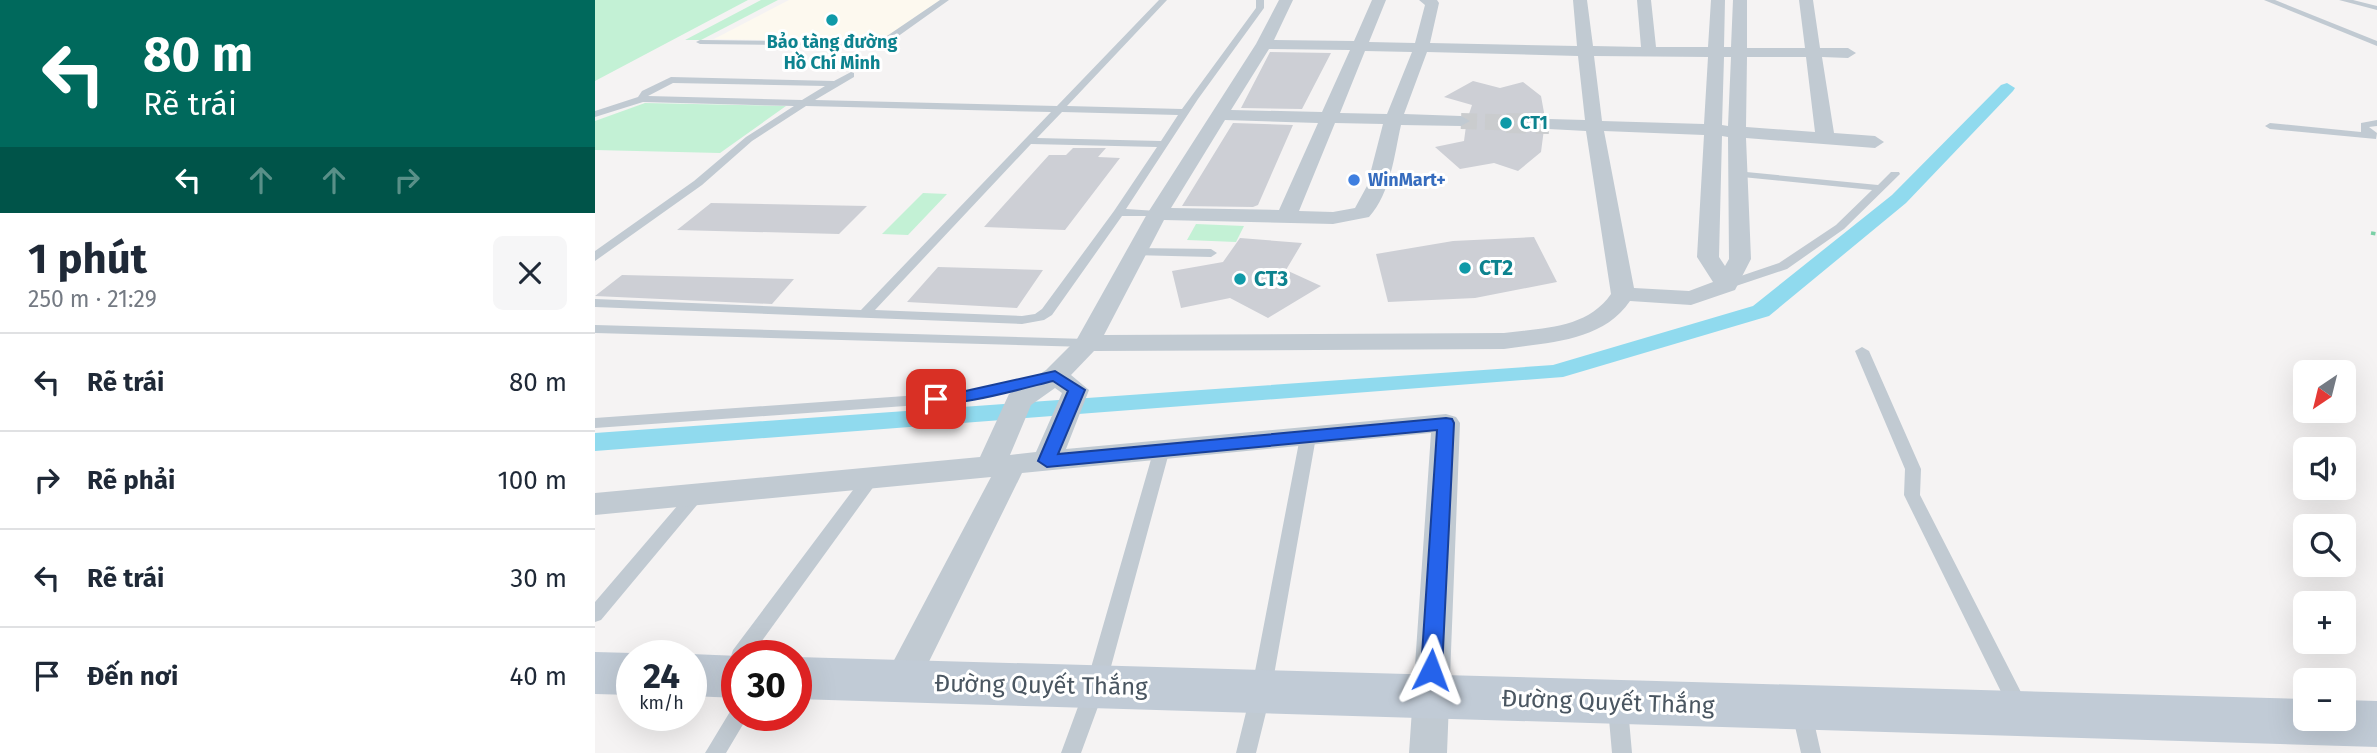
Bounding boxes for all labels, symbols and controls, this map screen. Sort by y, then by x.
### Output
marker: Bảo tàng đường Hồ Chí Minh [824,12,840,28]
text: 80 m [143,25,253,84]
icon: left [28,28,119,119]
place label: Bảo tàng đường Hồ Chí Minh [767,31,897,74]
text: Rẽ trái [143,85,237,123]
place label: CT1 [1520,112,1548,134]
marker: CT1 [1498,115,1514,131]
icon: left [169,161,207,199]
icon: ahead [242,161,280,199]
icon: ahead [315,161,353,199]
icon: right [388,161,426,199]
place label: WinMart+ [1368,169,1446,191]
marker: WinMart+ [1346,172,1362,188]
text: 1 phút [28,234,147,284]
button: close [493,236,567,310]
place label: CT2 [1479,255,1513,281]
marker: CT2 [1457,260,1473,276]
place label: CT3 [1254,266,1288,292]
marker: CT3 [1232,271,1248,287]
text: 250 m · 21:29 [28,285,157,313]
north arrow [2293,360,2355,424]
map controls [2293,360,2356,731]
icon: left [28,363,66,401]
text: Rẽ trái [87,367,164,398]
text: 80 m [509,367,567,398]
pin [906,369,966,429]
icon: arrive [917,380,955,418]
button: sound [2293,437,2356,500]
icon: right [28,461,66,499]
text: Rẽ phải [87,465,175,496]
text: 100 m [498,465,567,496]
button: search [2293,514,2356,577]
icon: left [28,559,66,597]
text: Rẽ trái [87,563,164,594]
text: 30 m [510,563,567,594]
button: + [2293,591,2356,654]
position arrow [1394,633,1468,707]
speed limit sign: 30 [721,640,812,731]
text: 24 [643,655,680,697]
icon: arrive [28,657,66,695]
text: Đến nơi [87,661,178,692]
text: 40 m [509,661,567,692]
street label: Đường Quyết Thắng [934,668,1148,701]
button: − [2293,668,2356,731]
street label: Đường Quyết Thắng [1501,683,1716,720]
text: km/h [639,692,684,714]

